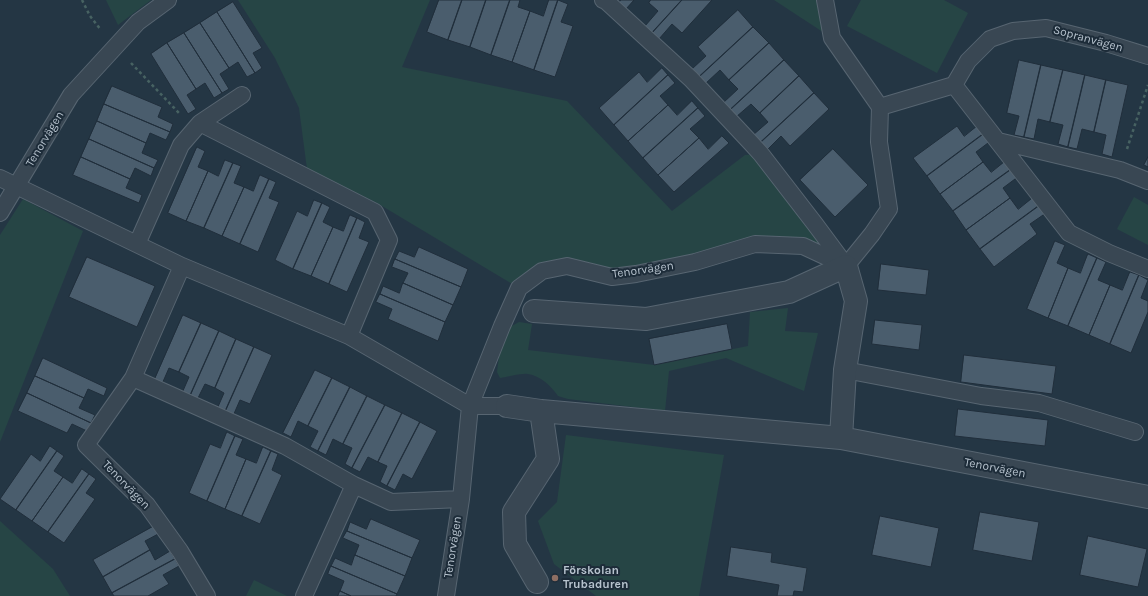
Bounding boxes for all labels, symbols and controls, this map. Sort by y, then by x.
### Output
street label: Sopranvägen [1051,23,1125,55]
street label: Tenorvägen [23,109,67,169]
street label: Tenorvägen [611,259,675,281]
street label: Tenorvägen [963,455,1027,481]
street label: Tenorvägen [99,458,153,512]
street label: Tenorvägen [441,515,465,579]
place label: Förskolan Trubaduren [563,564,628,592]
marker: Förskolan Trubaduren [550,573,560,583]

